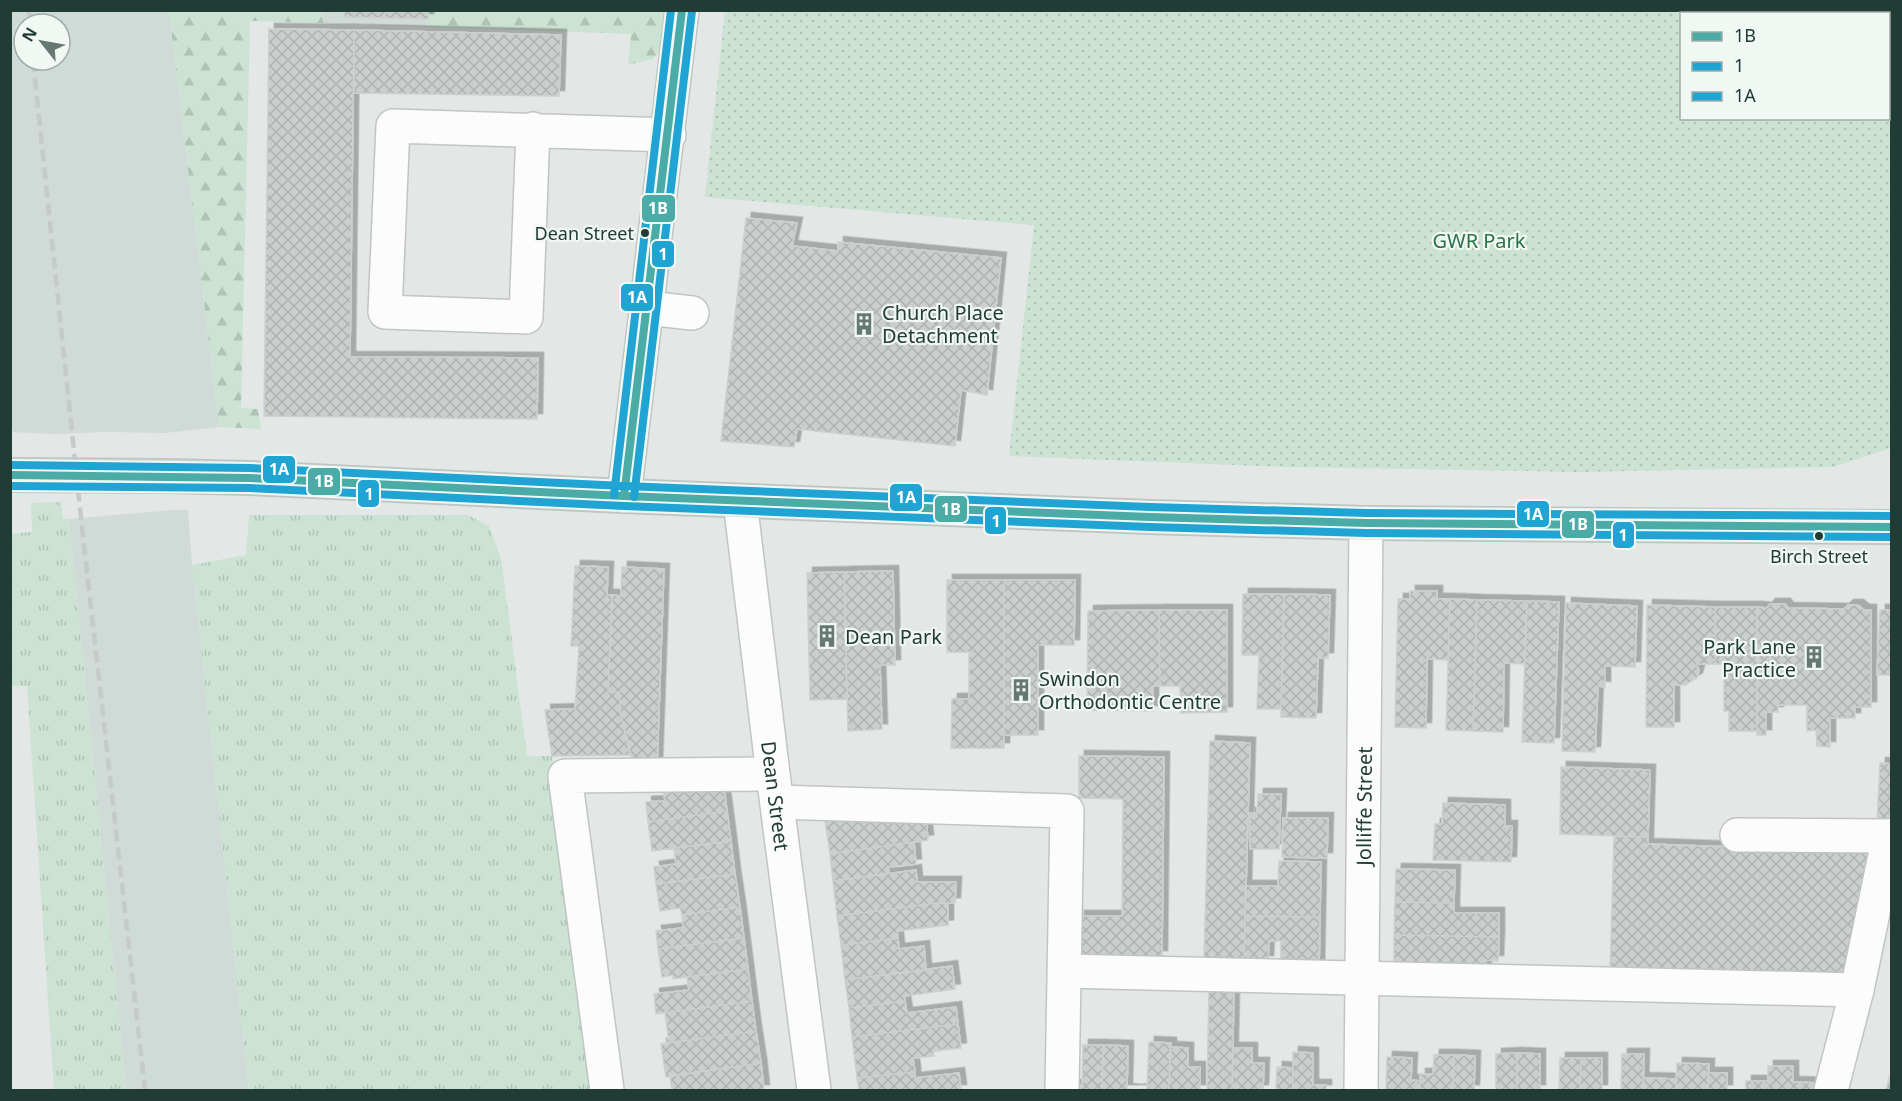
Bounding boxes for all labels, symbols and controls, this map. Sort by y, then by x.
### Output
north arrow [12,12,72,72]
legend [1680,12,1890,120]
text: N [16,23,42,46]
text: 1B [1734,23,1756,47]
text: 1 [1734,53,1744,77]
text: 1A [1734,83,1756,107]
line badge: 1B [641,194,676,223]
text: 1B [648,197,668,219]
place label: Dean Street [535,221,634,245]
marker: Dean Street [639,227,651,239]
park label: GWR Park [1432,227,1526,254]
line badge: 1 [651,240,675,268]
text: 1 [658,243,668,265]
line badge: 1A [620,283,654,312]
text: 1A [627,286,648,308]
place label: Church Place Detachment [882,299,1004,349]
building icon: Church Place Detachment [851,311,877,337]
line badge: 1A [262,455,296,484]
text: 1A [269,458,290,480]
line badge: 1B [307,467,341,496]
text: 1B [314,470,334,492]
line badge: 1 [357,479,380,508]
text: 1 [364,483,374,505]
line badge: 1A [889,483,923,512]
text: 1A [896,486,917,508]
line badge: 1B [934,495,968,523]
text: 1B [941,498,961,520]
line badge: 1A [1516,500,1550,528]
text: 1A [1523,503,1544,525]
line badge: 1 [984,506,1007,535]
text: 1 [991,510,1001,532]
line badge: 1B [1561,510,1595,539]
text: 1B [1568,513,1588,535]
line badge: 1 [1612,521,1635,549]
text: 1 [1618,524,1628,546]
marker: Birch Street [1813,530,1825,542]
place label: Birch Street [1770,544,1869,568]
building icon: Dean Park [814,623,840,649]
place label: Dean Park [845,623,942,650]
place label: Park Lane Practice [1703,633,1796,683]
building icon: Park Lane Practice [1801,644,1827,670]
place label: Swindon Orthodontic Centre [1039,665,1221,715]
building icon: Swindon Orthodontic Centre [1008,677,1034,703]
street label: Dean Street [756,739,796,852]
street label: Jolliffe Street [1349,746,1378,868]

